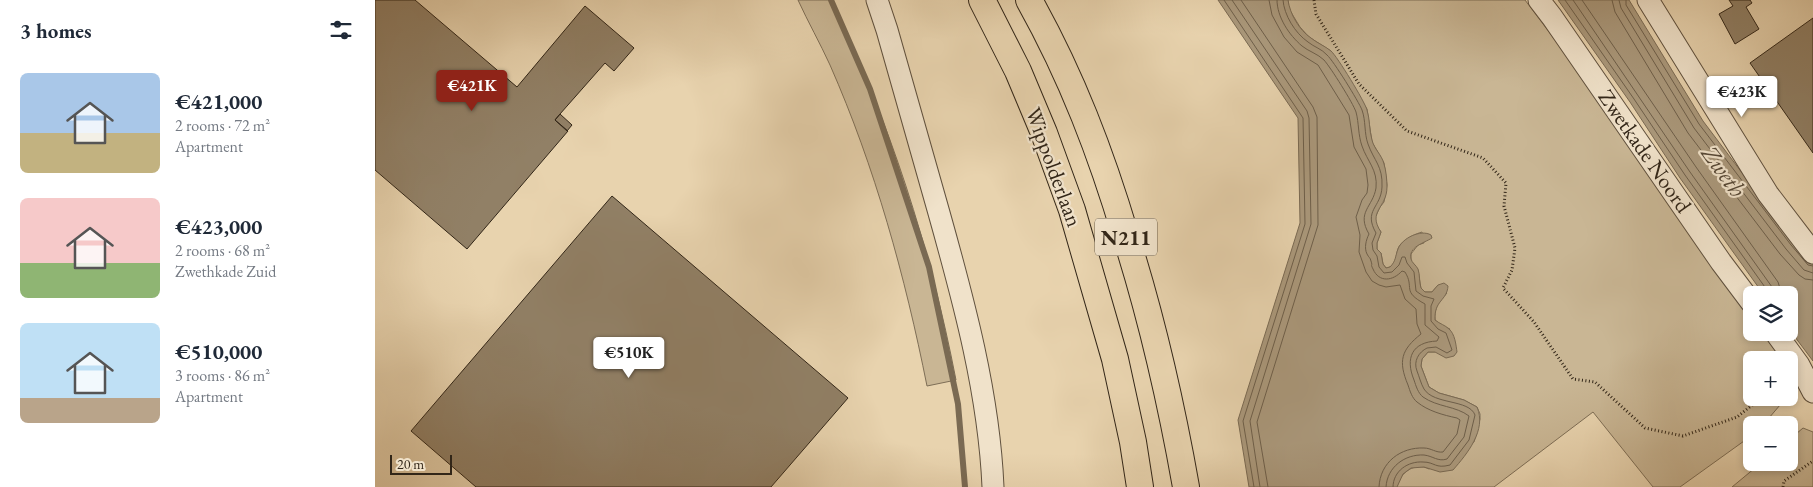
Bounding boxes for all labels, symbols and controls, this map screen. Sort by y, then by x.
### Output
icon: filters [327,16,355,44]
text: 3 homes [20,17,92,44]
pin: €421K [437,70,507,112]
text: €421K [447,75,497,96]
pin: €423K [1707,76,1777,118]
text: €423K [1717,81,1767,102]
street label: Zwetkade Noord [1592,84,1699,219]
text: €421,000 [175,88,262,115]
icon: home [60,93,120,153]
street label: Wippolderlaan [1019,103,1089,231]
text: 2 rooms · 72 m² [175,115,270,136]
text: Apartment [175,136,243,157]
water label: Zweth [1694,138,1753,203]
text: €423,000 [175,213,262,240]
icon: home [60,218,120,278]
road number: N211 [1095,218,1157,256]
text: 2 rooms · 68 m² [175,240,270,261]
text: Zwethkade Zuid [175,261,276,282]
map controls [1743,286,1798,471]
button: layers [1743,286,1798,341]
pin: €510K [594,336,664,379]
text: €510,000 [175,338,262,365]
text: €510K [604,342,654,363]
icon: home [60,343,120,403]
button: + [1743,351,1798,406]
text: 3 rooms · 86 m² [175,365,270,386]
text: Apartment [175,386,243,407]
button: − [1743,416,1798,471]
scale bar [390,452,453,475]
text: 20 m [397,455,424,473]

